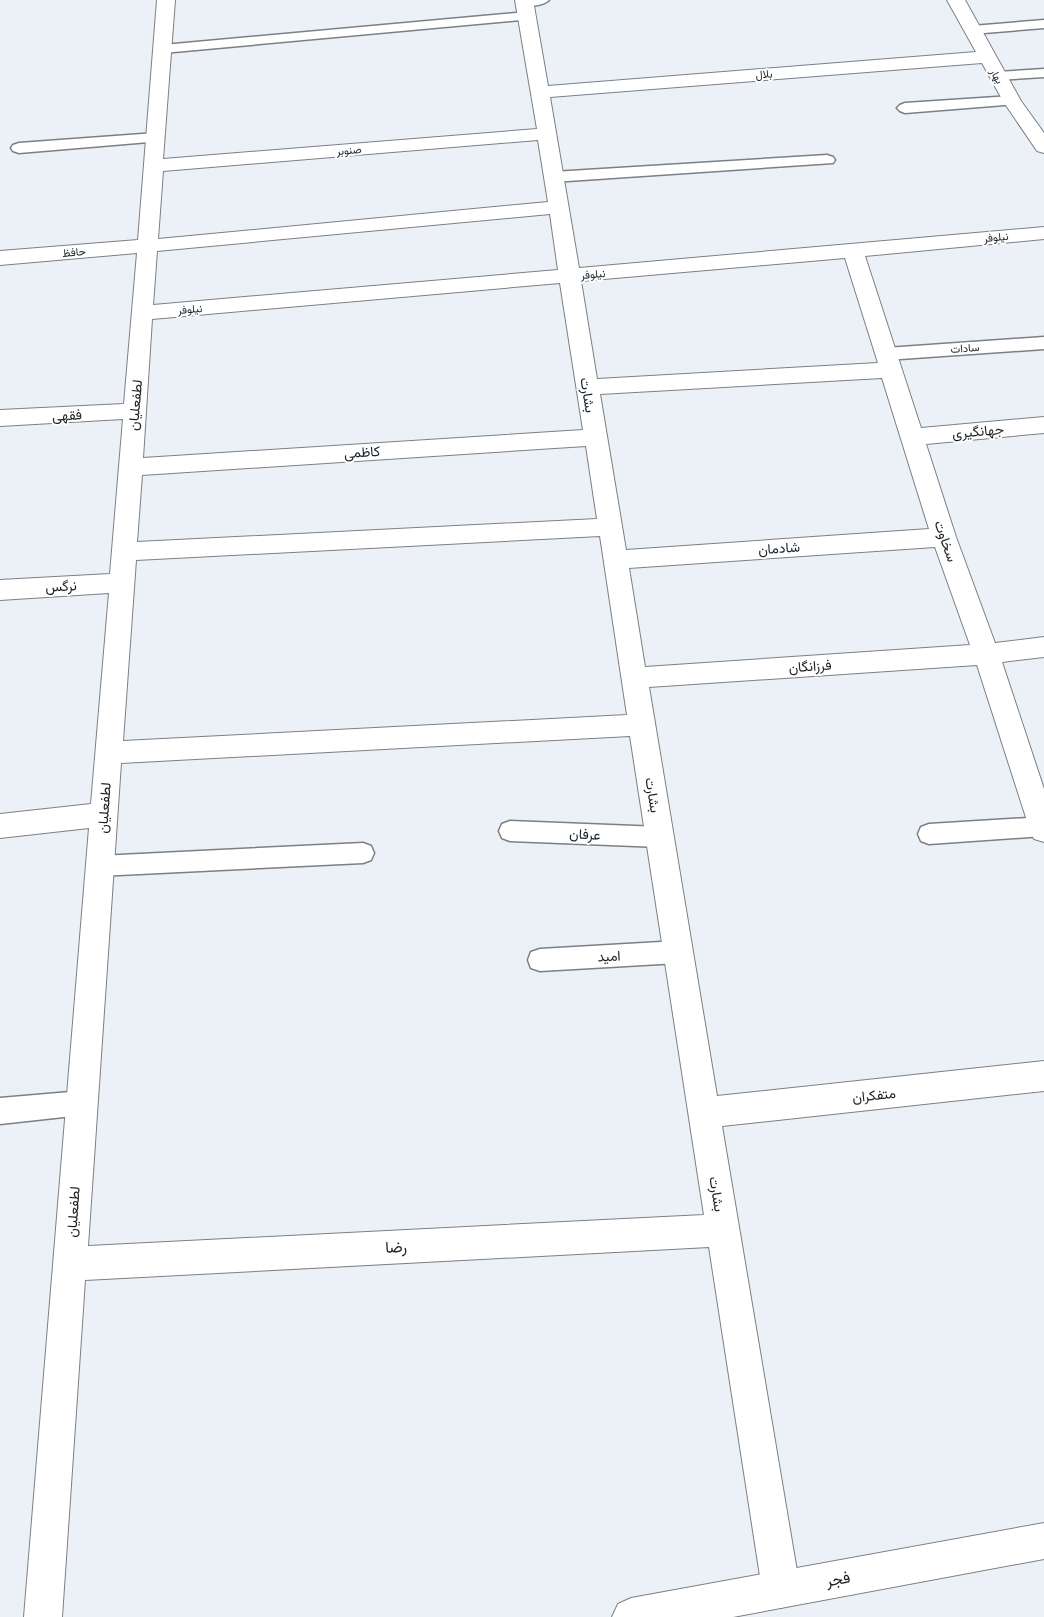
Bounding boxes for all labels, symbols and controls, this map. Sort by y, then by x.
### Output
street label: بلال [755,65,773,83]
street label: بهار [986,65,1008,87]
street label: صنوبر [335,141,362,159]
street label: نیلوفر [982,228,1009,246]
street label: حافظ [62,243,86,261]
street label: نیلوفر [579,265,606,283]
street label: نیلوفر [176,300,203,318]
street label: سادات [950,339,980,357]
street label: بشارت [575,376,601,414]
street label: لطفعلیان [123,379,147,431]
street label: فقهی [52,404,82,426]
street label: جهانگیری [951,419,1005,443]
street label: کاظمی [343,441,381,463]
street label: سخاوت [930,518,962,564]
street label: شادمان [757,537,801,559]
street label: نرگس [45,575,77,597]
street label: فرزانگان [788,655,832,677]
street label: بشارت [640,776,666,814]
street label: لطفعلیان [92,782,116,834]
street label: عرفان [569,823,601,845]
street label: امید [597,945,621,967]
street label: متفکران [851,1083,897,1107]
street label: بشارت [704,1175,730,1213]
street label: لطفعلیان [61,1186,85,1238]
street label: رضا [385,1235,407,1259]
street label: فجر [823,1566,852,1593]

